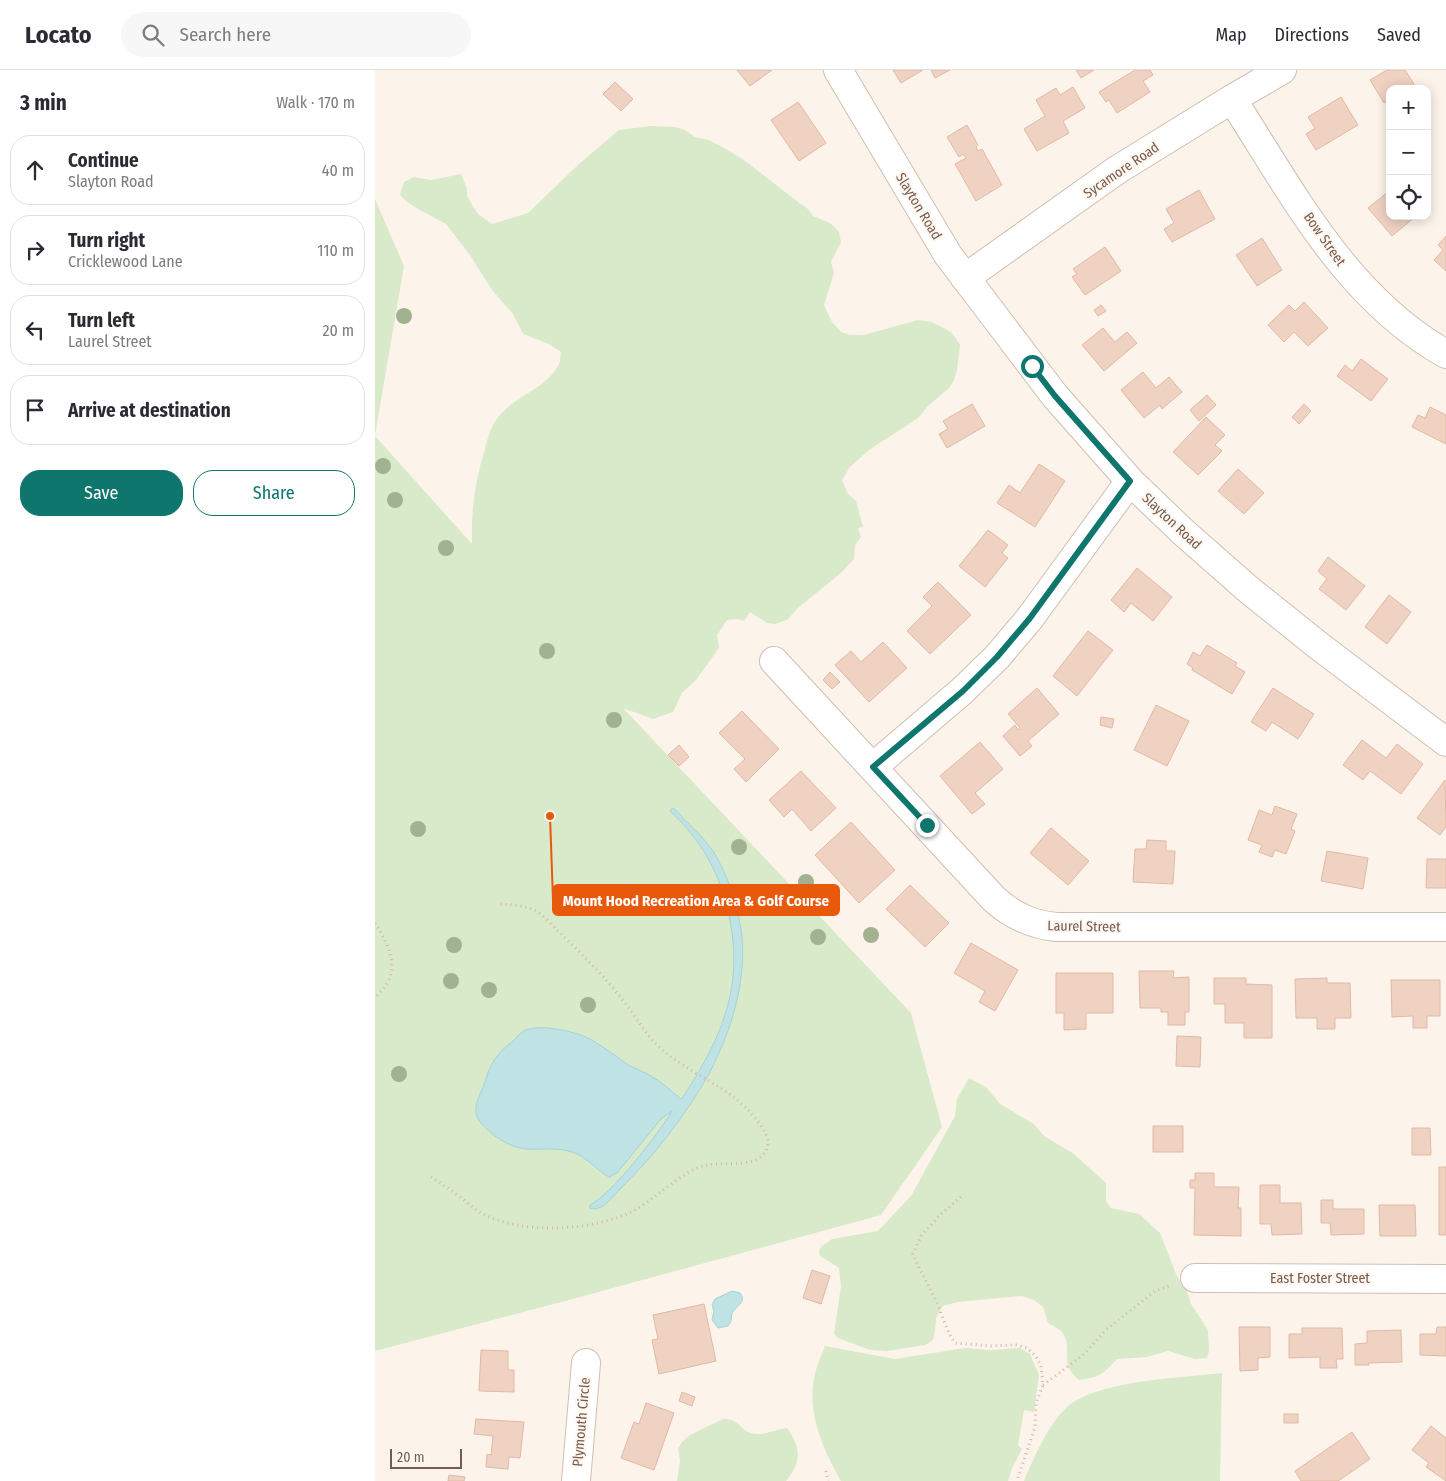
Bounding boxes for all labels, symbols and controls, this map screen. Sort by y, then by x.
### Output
search box [121,12,471,57]
text: Locato [25,21,91,49]
icon: search [139,21,167,49]
text: Search here [179,23,271,46]
text: Map [1215,24,1247,46]
text: Directions [1275,24,1349,46]
text: Saved [1377,24,1421,46]
map controls [1386,85,1431,220]
button: + [1386,85,1431,130]
text: 3 min [20,90,67,116]
text: Walk · 170 m [276,93,355,112]
button: − [1386,130,1431,175]
street label: Sycamore Road [1080,139,1162,202]
text: Continue [68,149,139,172]
icon: ahead [21,156,49,184]
text: 40 m [322,161,354,180]
street label: Slayton Road [892,170,945,243]
text: Slayton Road [68,172,154,191]
button: locate [1386,175,1431,220]
street label: Bow Street [1300,209,1350,270]
text: Turn right [68,229,145,252]
icon: right [21,236,49,264]
text: 110 m [317,241,354,260]
text: Cricklewood Lane [68,252,183,271]
text: Turn left [68,309,135,332]
icon: left [21,316,49,344]
text: 20 m [323,321,354,340]
text: Laurel Street [68,332,152,351]
route start [1021,355,1044,378]
icon: arrive [21,396,49,424]
text: Arrive at destination [68,399,231,422]
button: Save [20,470,183,516]
button: Share [193,470,355,516]
street label: Slayton Road [1138,490,1205,553]
route end [916,814,939,837]
callout: Mount Hood Recreation Area & Golf Course [553,885,839,915]
text: Mount Hood Recreation Area & Golf Course [563,892,830,910]
street label: Laurel Street [1047,917,1121,936]
street label: East Foster Street [1270,1270,1370,1287]
street label: Plymouth Circle [569,1377,594,1467]
scale bar [390,1446,463,1469]
text: 20 m [397,1449,425,1466]

